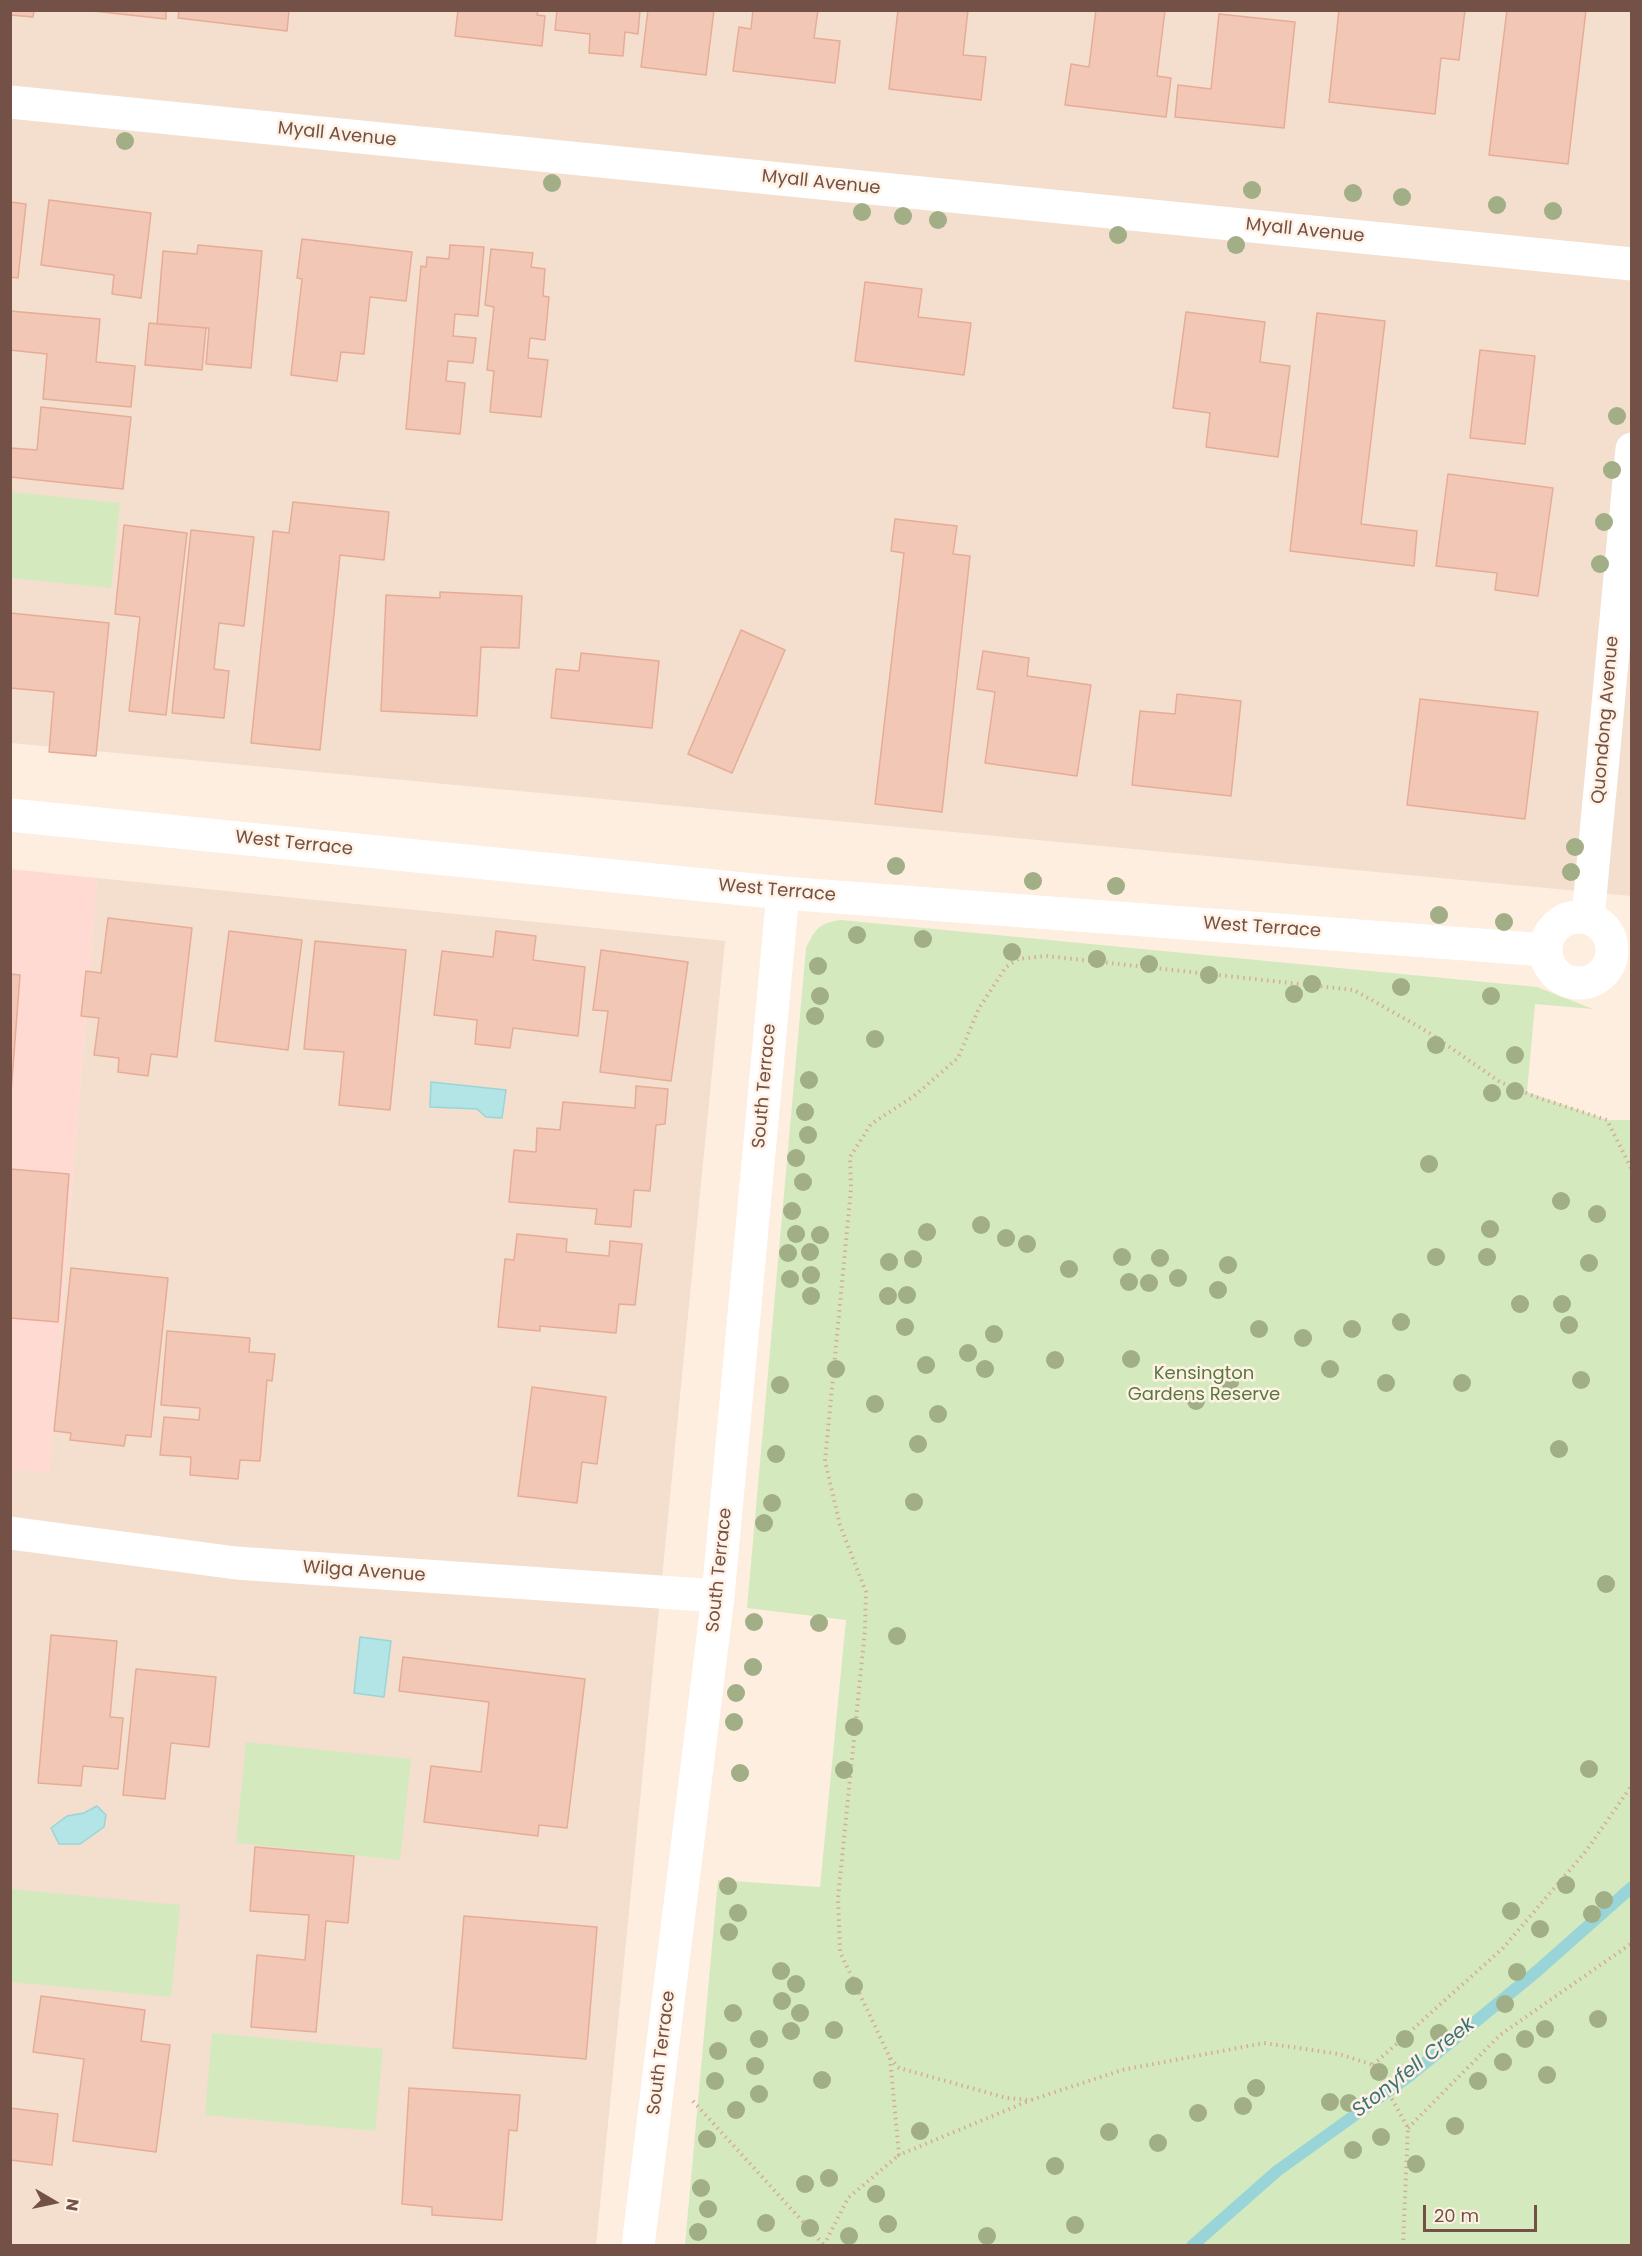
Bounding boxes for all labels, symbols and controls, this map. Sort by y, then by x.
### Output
street label: Myall Avenue [277,118,397,152]
street label: Myall Avenue [761,166,881,200]
street label: Myall Avenue [1245,214,1365,248]
street label: Quondong Avenue [1588,635,1624,805]
street label: West Terrace [234,827,354,861]
street label: West Terrace [717,875,837,907]
street label: West Terrace [1202,913,1322,943]
street label: South Terrace [749,1023,781,1149]
park label: Kensington Gardens Reserve [1128,1363,1280,1406]
street label: South Terrace [703,1507,737,1633]
street label: Wilga Avenue [302,1557,426,1587]
street label: South Terrace [644,1990,680,2116]
water label: Stonyfell Creek [1348,2013,1480,2123]
north arrow [24,2172,84,2232]
scale bar [1426,2193,1540,2231]
text: N [60,2197,85,2213]
text: 20 m [1434,2203,1479,2228]

